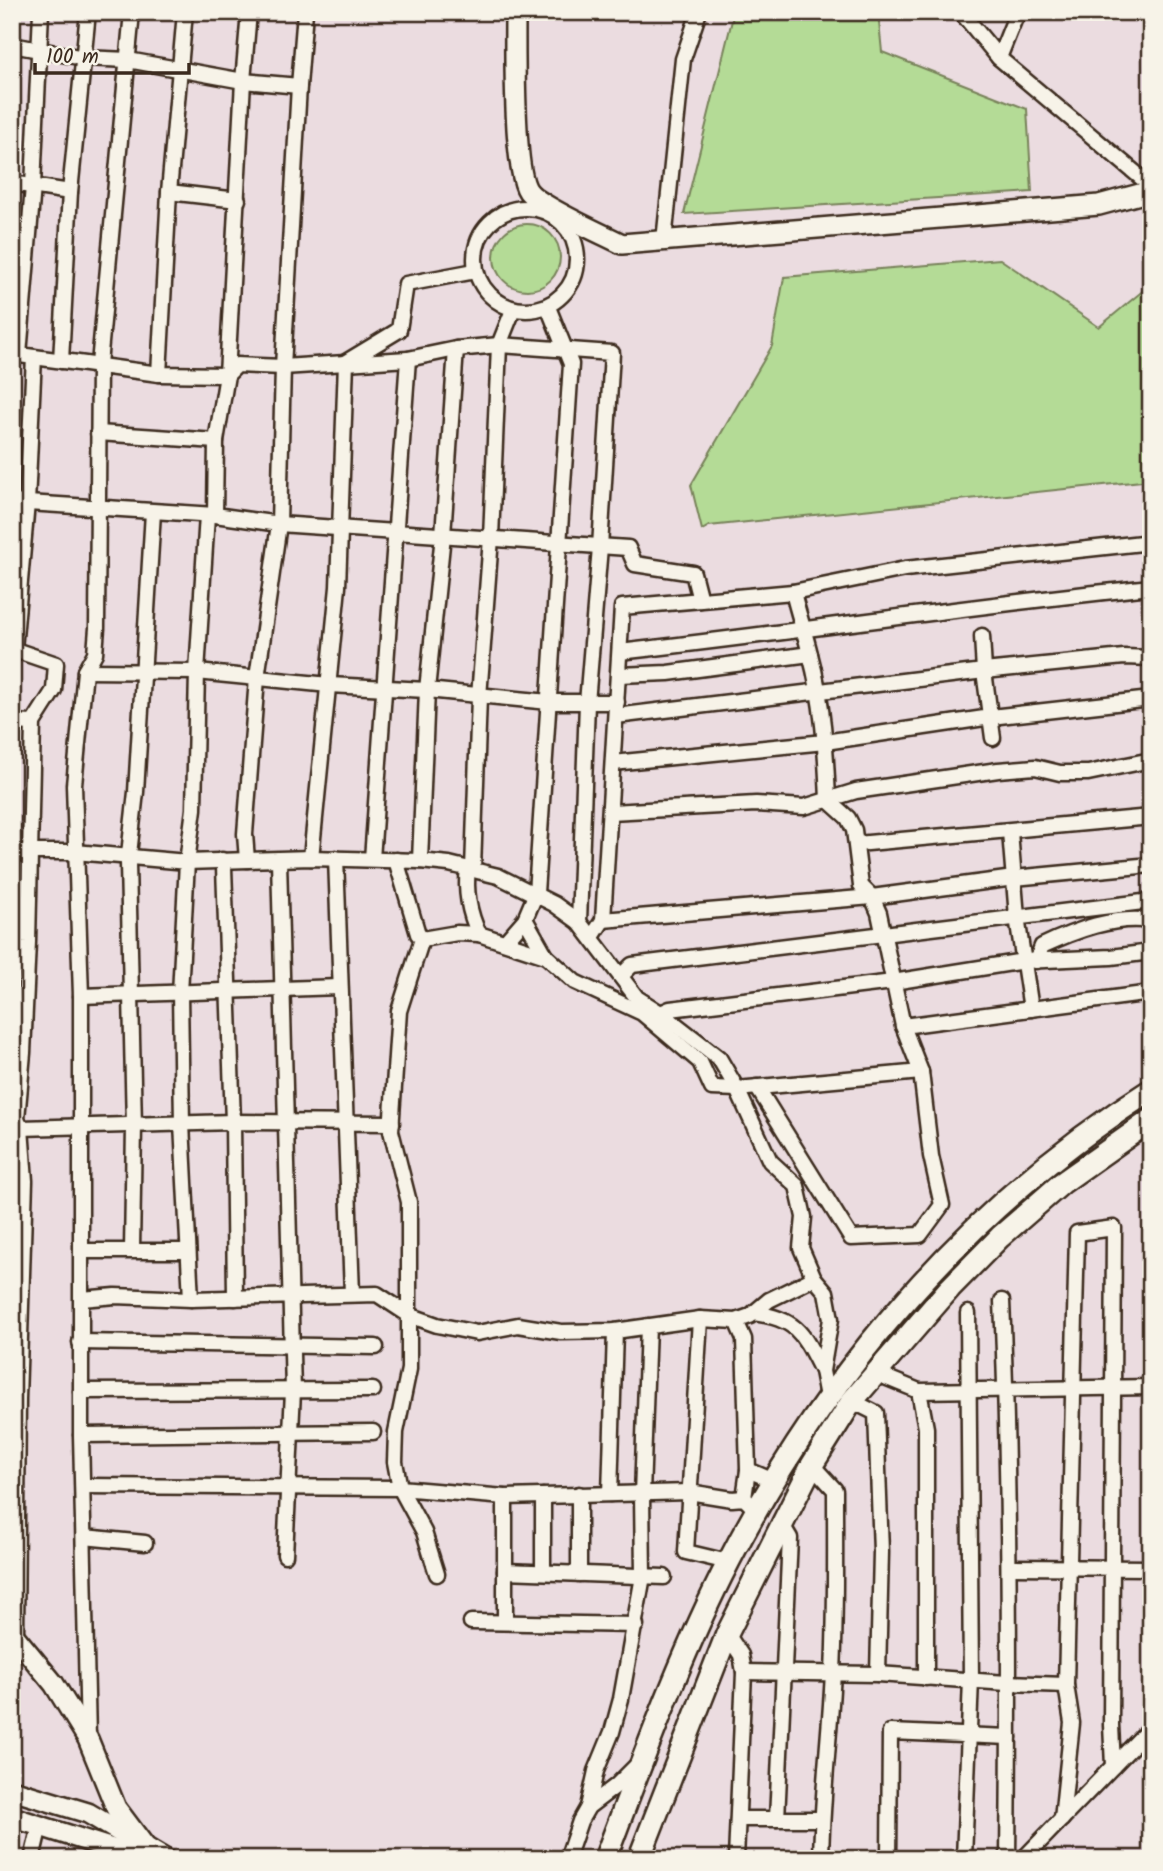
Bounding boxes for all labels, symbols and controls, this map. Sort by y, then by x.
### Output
scale bar [35,32,189,76]
text: 100 m [46,41,99,74]

